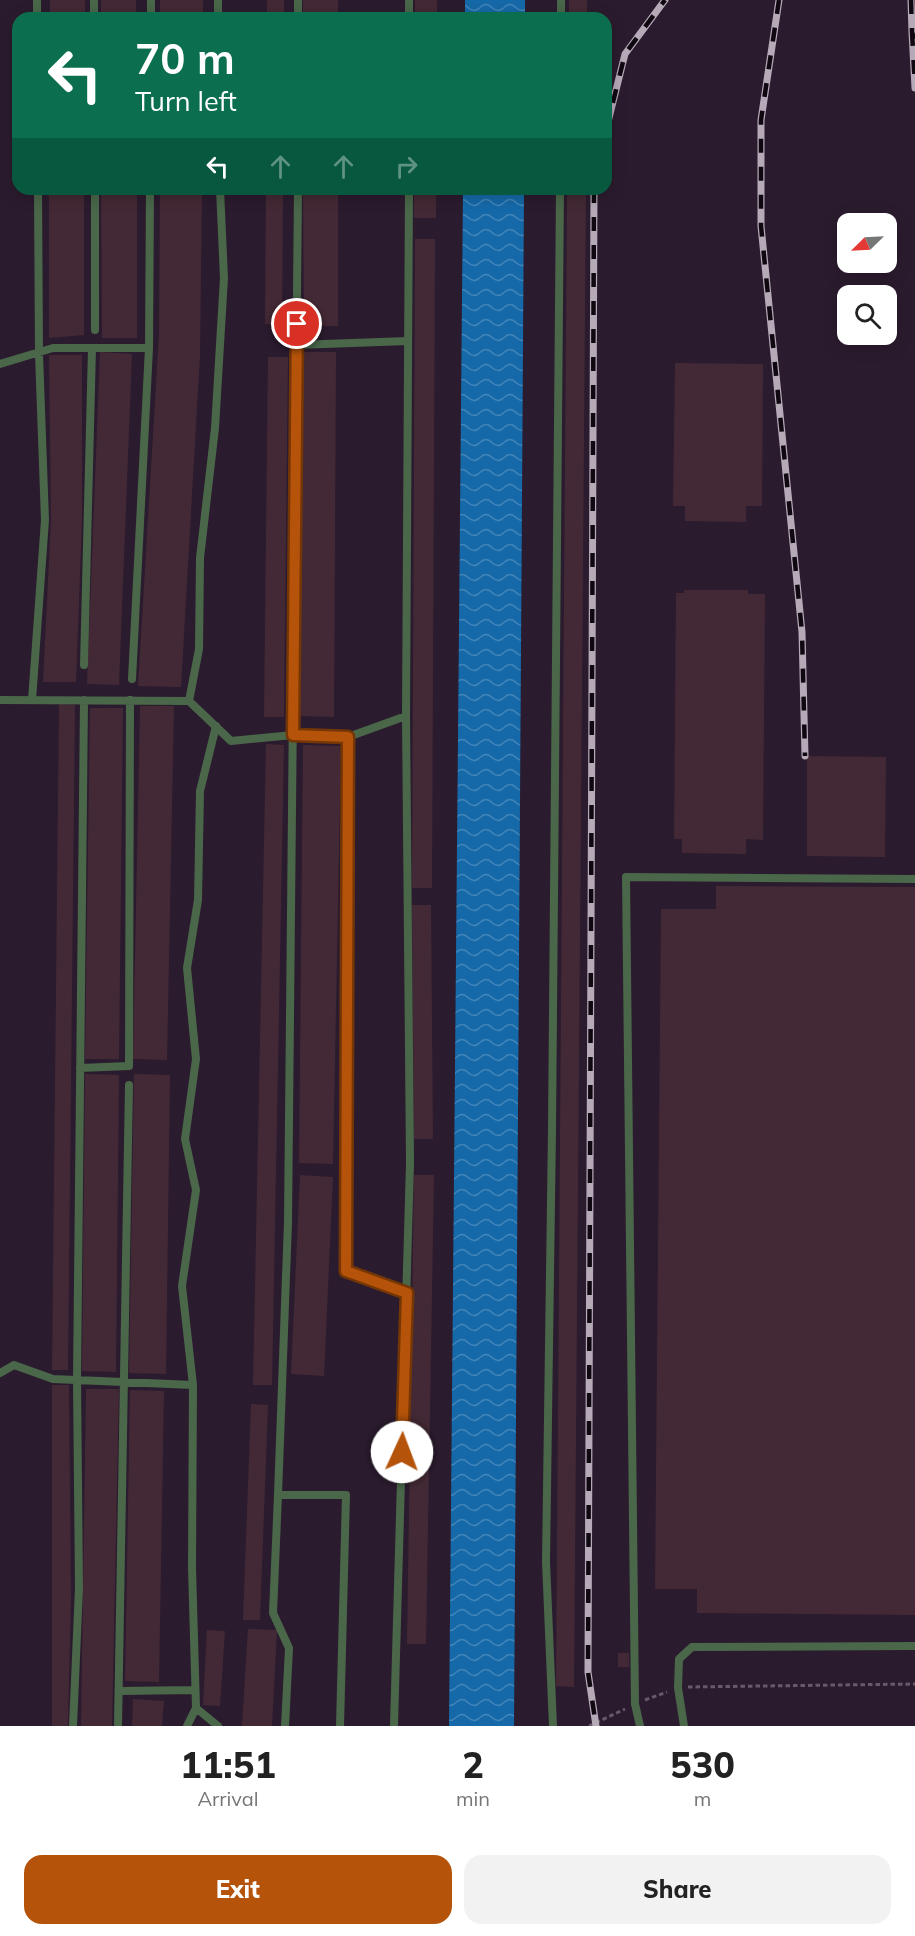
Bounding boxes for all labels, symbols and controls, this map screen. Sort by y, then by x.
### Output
text: 70 m [135,32,235,85]
icon: left [36,36,114,114]
text: Turn left [135,84,237,118]
icon: left [201,150,234,183]
icon: ahead [264,150,297,183]
icon: ahead [327,150,360,183]
icon: right [390,150,423,183]
north arrow [837,213,897,273]
map controls [837,213,897,345]
button: search [837,285,897,345]
pin [271,298,322,349]
icon: arrive [280,307,313,340]
position arrow [370,1420,434,1484]
text: 11:51 [180,1742,276,1787]
text: 2 [462,1742,484,1787]
text: 530 [670,1742,735,1787]
text: Arrival [197,1786,259,1811]
text: min [456,1786,490,1811]
text: m [694,1786,711,1811]
button: Exit [24,1855,452,1924]
button: Share [464,1855,891,1924]

